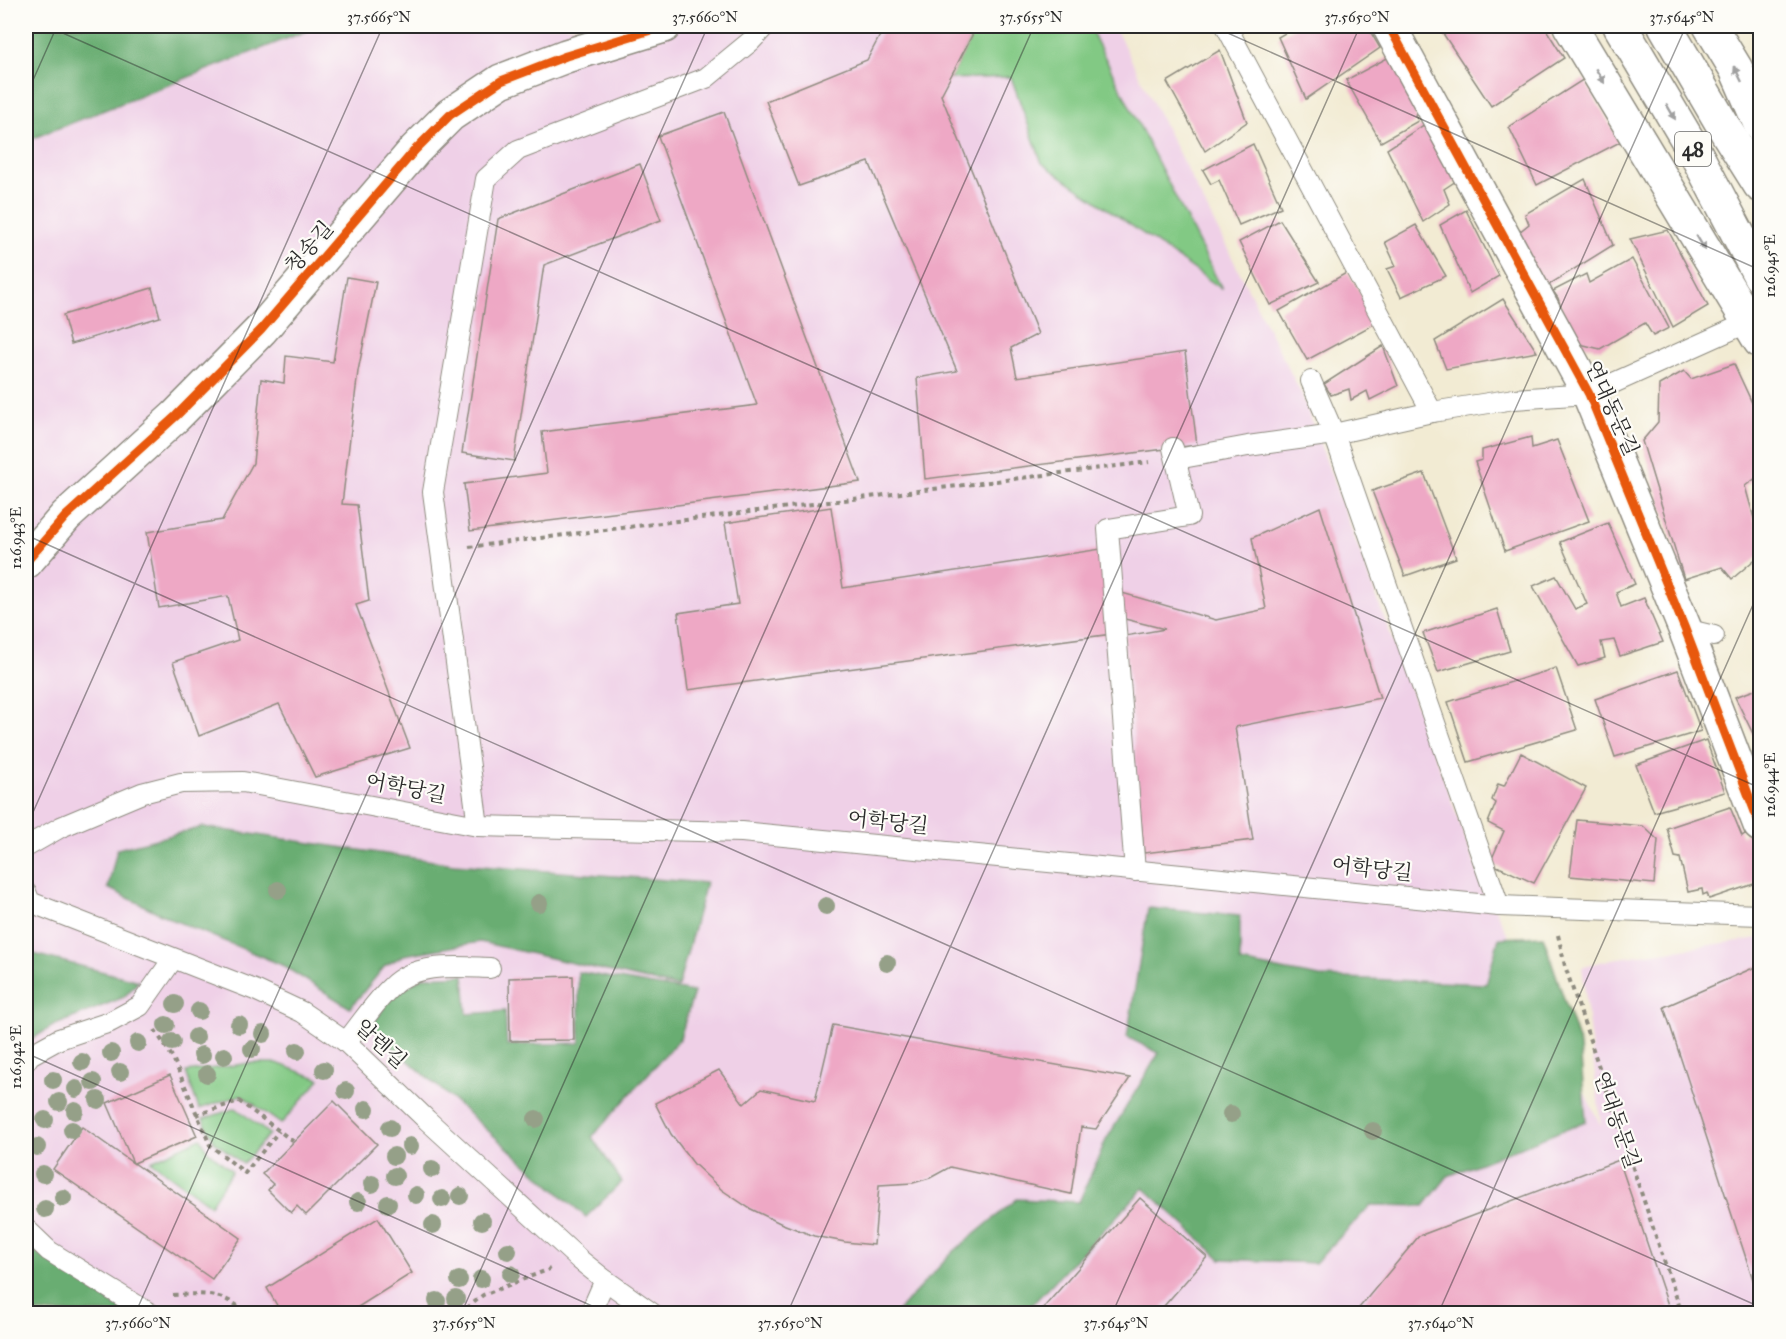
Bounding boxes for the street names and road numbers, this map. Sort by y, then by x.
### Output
road number: 48 [1675,132,1711,166]
street label: 청송길 [279,216,339,278]
street label: 연대동문길 [1579,356,1645,460]
street label: 어학당길 [364,767,448,809]
street label: 어학당길 [846,805,930,839]
street label: 어학당길 [1330,852,1414,886]
street label: 알렌길 [350,1014,412,1074]
street label: 연대동문길 [1588,1068,1646,1172]

